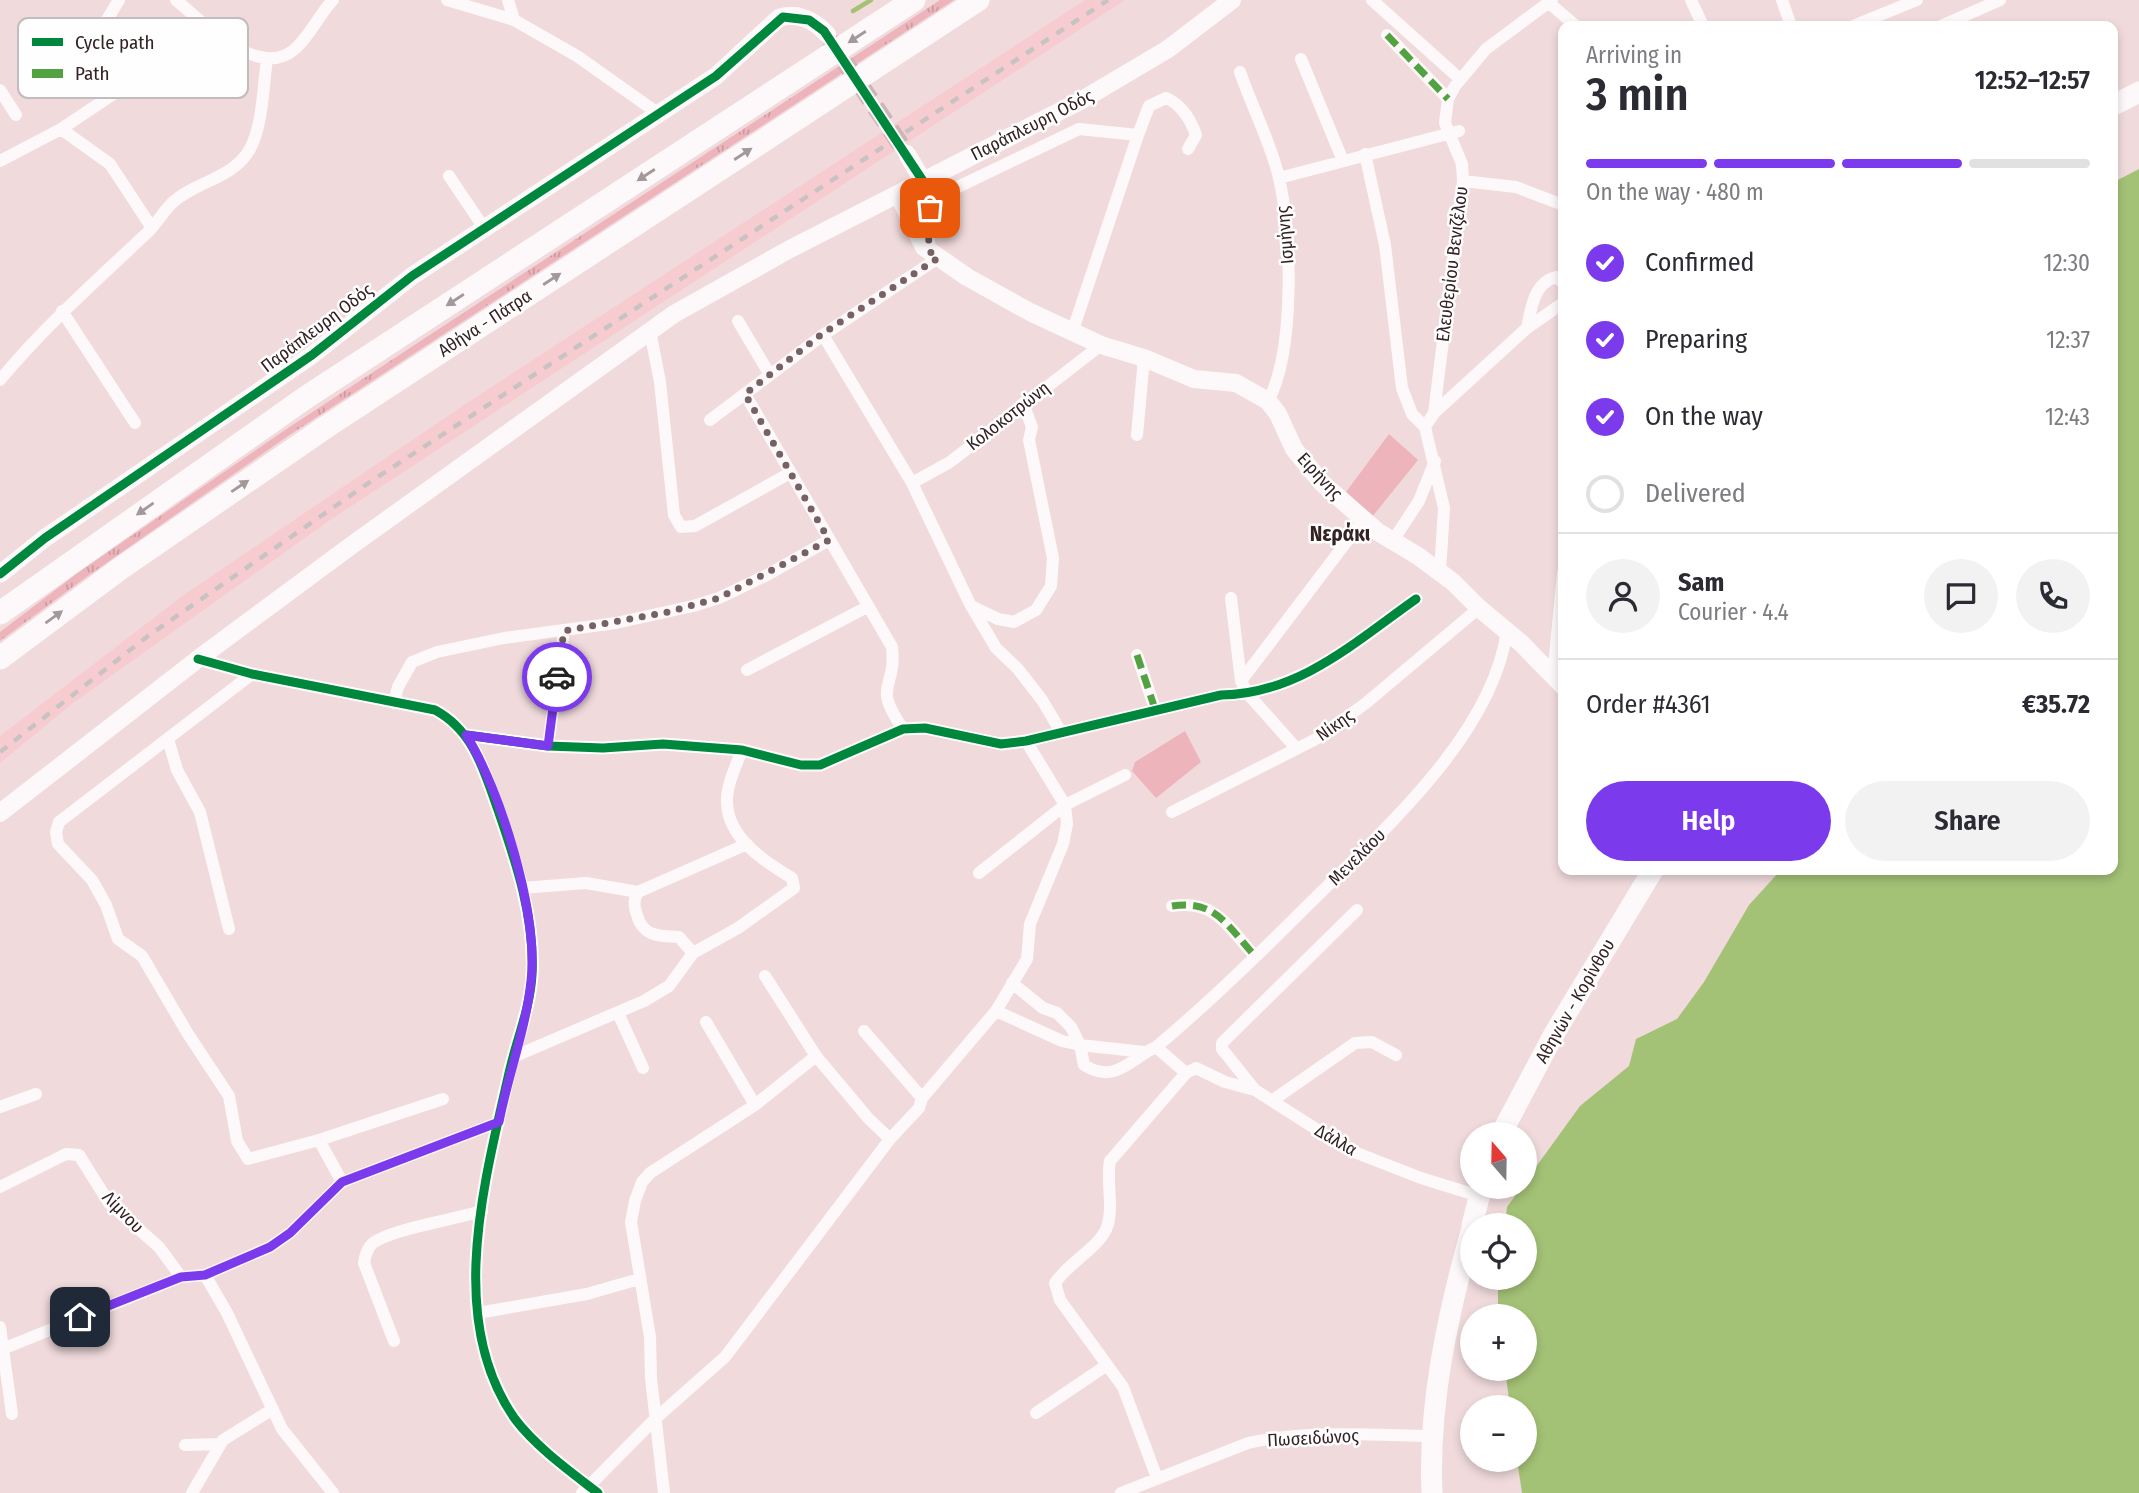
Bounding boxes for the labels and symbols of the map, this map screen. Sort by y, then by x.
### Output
legend [18,18,248,98]
text: Cycle path [75,31,154,54]
one-way arrow [847,31,866,44]
text: Path [75,62,110,85]
street label: Παράπλευρη Οδός [967,84,1097,165]
one-way arrow [733,148,752,161]
one-way arrow [636,169,656,182]
pin [900,178,960,238]
street label: Ελευθερίου Βενιζέλου [1432,185,1472,343]
street label: Ισμήνης [1271,205,1298,265]
one-way arrow [543,272,562,285]
street label: Παράπλευρη Οδός [257,278,378,377]
street label: Αθήνα - Πάτρα [434,285,536,361]
one-way arrow [446,293,465,306]
street label: Κολοκοτρώνη [962,377,1054,455]
street label: Ειρήνης [1293,448,1348,504]
one-way arrow [231,479,249,493]
one-way arrow [136,502,154,516]
district label: Νεράκι [1310,521,1371,547]
one-way arrow [45,610,63,624]
courier [522,642,592,712]
street label: Νίκης [1312,704,1358,746]
street label: Μενελάου [1324,824,1390,890]
street label: Αθηνών - Κορίνθου [1531,935,1619,1067]
street label: Δάλλα [1311,1119,1361,1161]
north arrow [1460,1122,1536,1199]
street label: Λίμνου [98,1186,148,1238]
pin [50,1287,110,1347]
street label: Πωσειδώνος [1267,1425,1360,1451]

